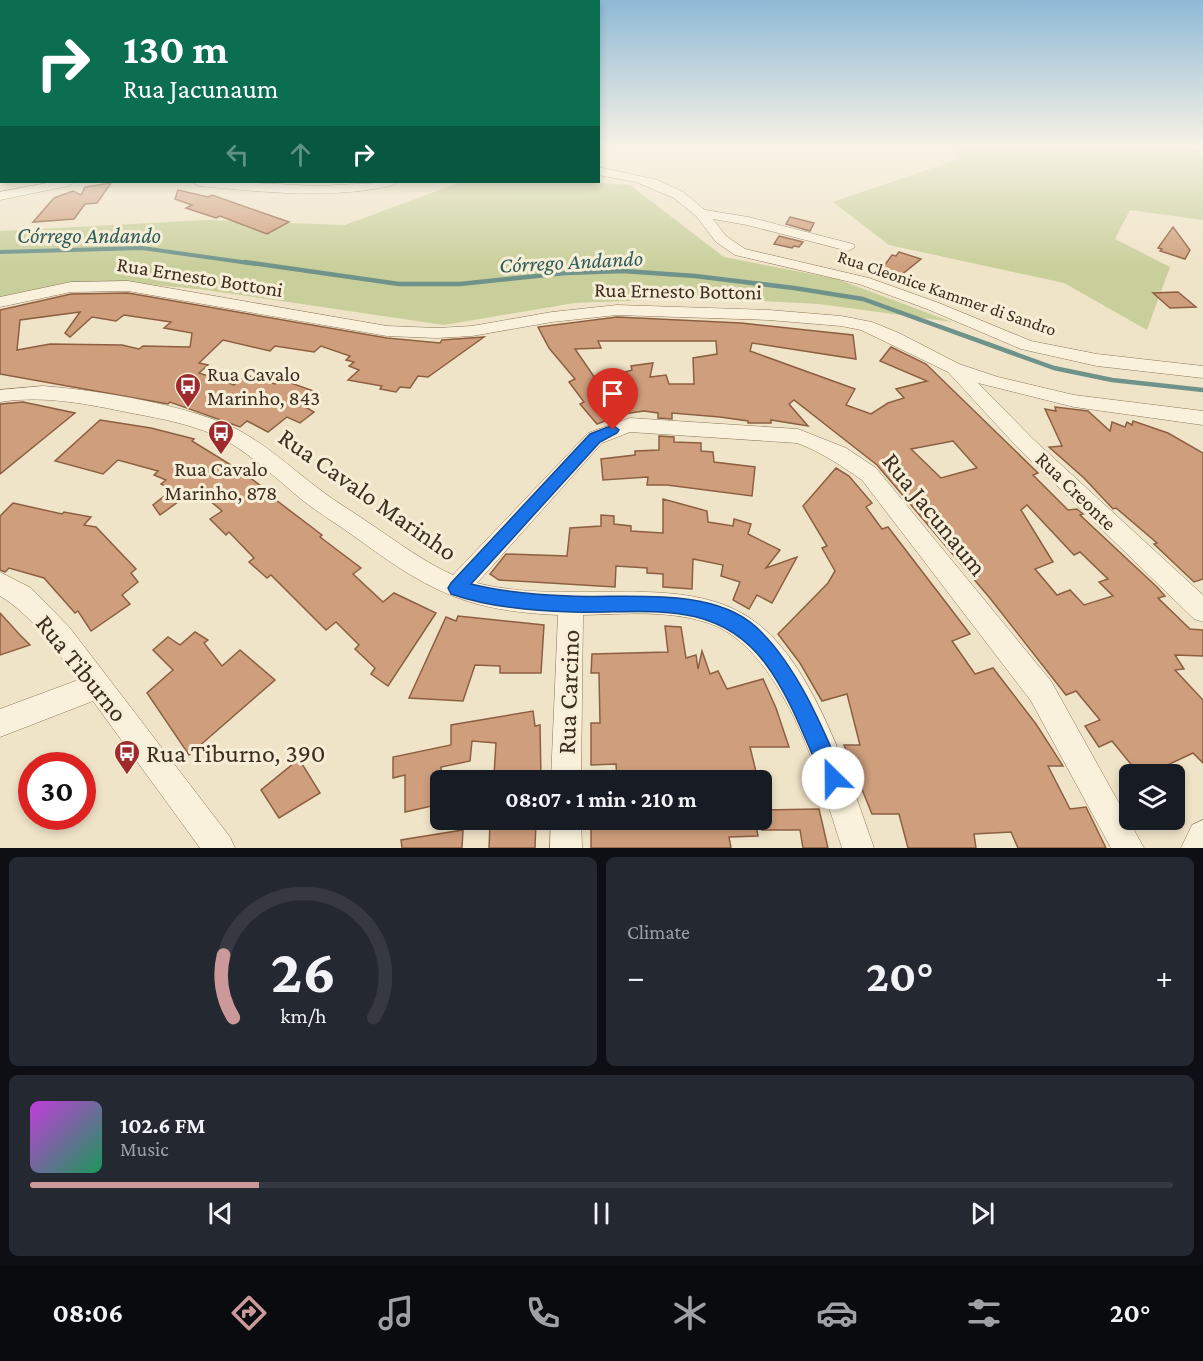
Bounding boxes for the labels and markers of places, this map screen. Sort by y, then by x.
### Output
place label: Rua Cavalo Marinho, 843 [207,362,320,410]
pin [587,368,638,430]
bus stop icon: Rua Cavalo Marinho, 843 [173,371,203,409]
bus stop icon: Rua Cavalo Marinho, 878 [206,418,236,456]
place label: Rua Cavalo Marinho, 878 [165,457,277,505]
bus stop icon: Rua Tiburno, 390 [112,738,142,776]
place label: Rua Tiburno, 390 [146,739,326,768]

